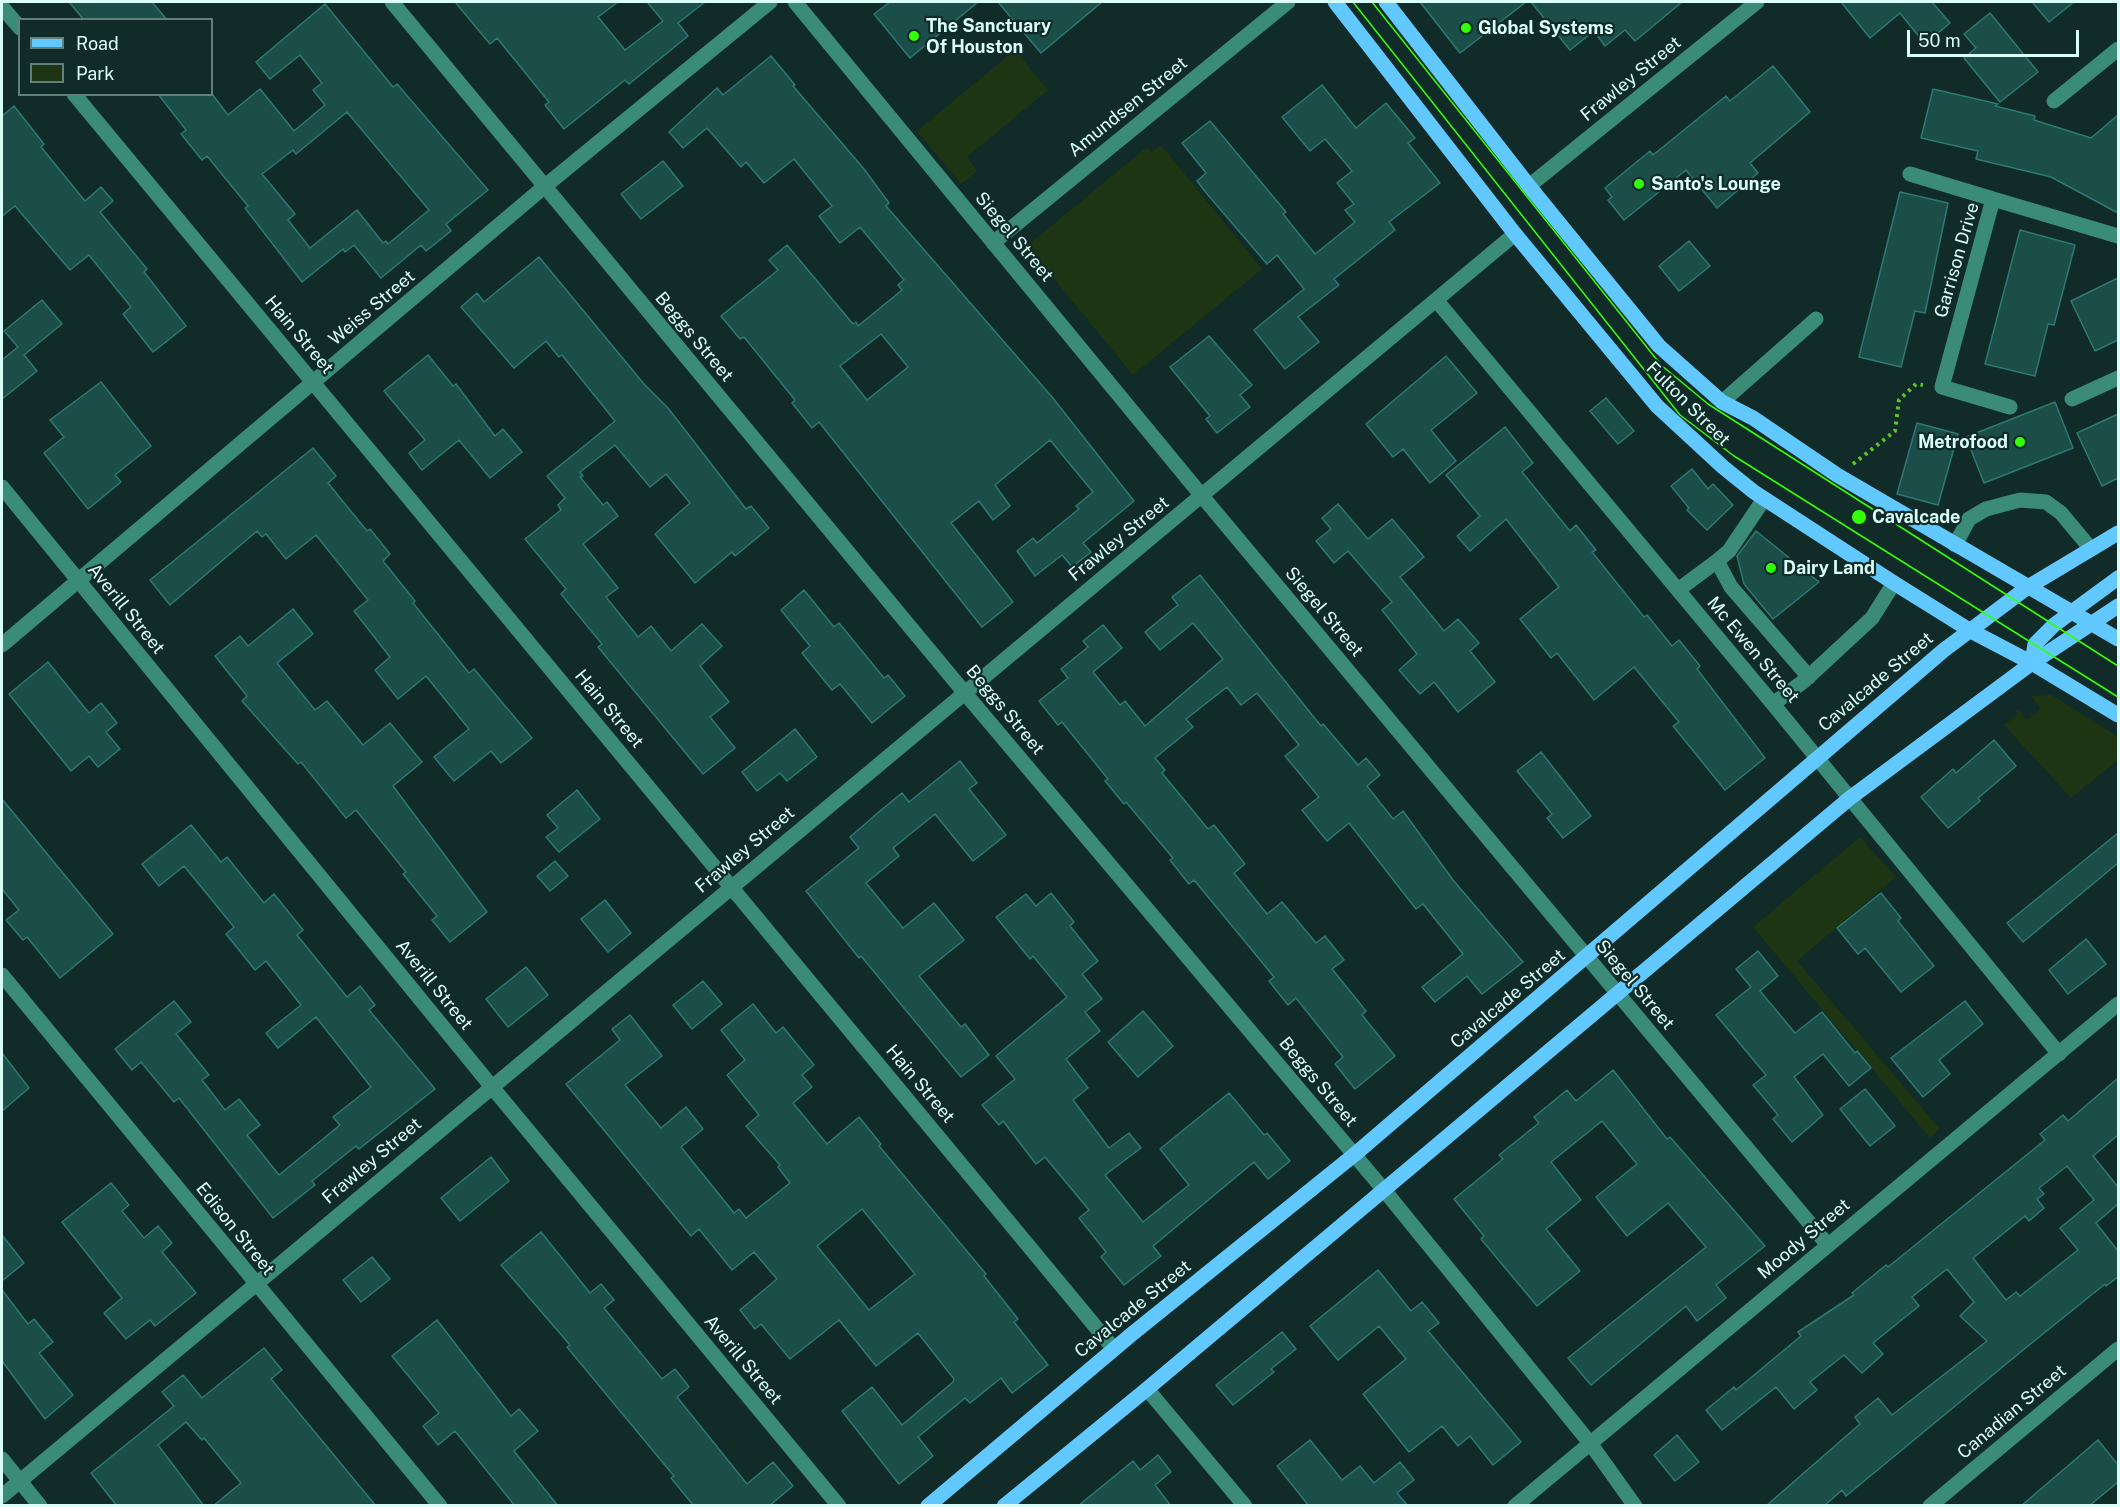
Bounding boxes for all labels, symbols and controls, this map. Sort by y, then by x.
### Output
place label: The Sanctuary Of Houston [926,15,1051,57]
place label: Global Systems [1478,17,1613,39]
legend [18,18,213,96]
scale bar [1910,18,2082,56]
marker: Global Systems [1459,21,1473,35]
marker: The Sanctuary Of Houston [907,29,921,43]
text: 50 m [1918,30,1961,51]
street label: Frawley Street [1577,32,1685,126]
text: Road [76,33,119,54]
street label: Amundsen Street [1064,52,1192,162]
text: Park [76,63,114,84]
place label: Santo's Lounge [1651,173,1781,195]
marker: Santo's Lounge [1632,177,1646,191]
street label: Siegel Street [970,188,1058,286]
street label: Garrison Drive [1930,200,1984,320]
street label: Weiss Street [324,266,420,350]
street label: Beggs Street [650,288,738,386]
street label: Hain Street [260,291,338,379]
street label: Fulton Street [1641,357,1735,451]
place label: Metrofood [1918,431,2008,453]
marker: Metrofood [2013,435,2027,449]
street label: Frawley Street [1065,492,1173,586]
place label: Cavalcade [1872,506,1960,528]
marker: Cavalcade [1850,508,1868,526]
place label: Dairy Land [1783,557,1875,579]
street label: Averill Street [83,559,169,659]
marker: Dairy Land [1764,561,1778,575]
street label: Siegel Street [1280,563,1368,661]
street label: Mc Ewen Street [1702,592,1804,708]
street label: Cavalcade Street [1814,628,1938,736]
street label: Beggs Street [961,661,1049,759]
street label: Hain Street [570,665,648,753]
street label: Frawley Street [691,802,799,898]
street label: Averill Street [391,935,477,1035]
street label: Siegel Street [1591,936,1679,1034]
street label: Cavalcade Street [1446,945,1570,1053]
street label: Beggs Street [1274,1033,1362,1131]
street label: Hain Street [881,1040,959,1128]
street label: Frawley Street [318,1113,426,1209]
street label: Edison Street [191,1178,279,1280]
street label: Moody Street [1754,1194,1854,1284]
street label: Cavalcade Street [1071,1256,1195,1362]
street label: Averill Street [699,1311,787,1409]
street label: Canadian Street [1953,1360,2071,1464]

